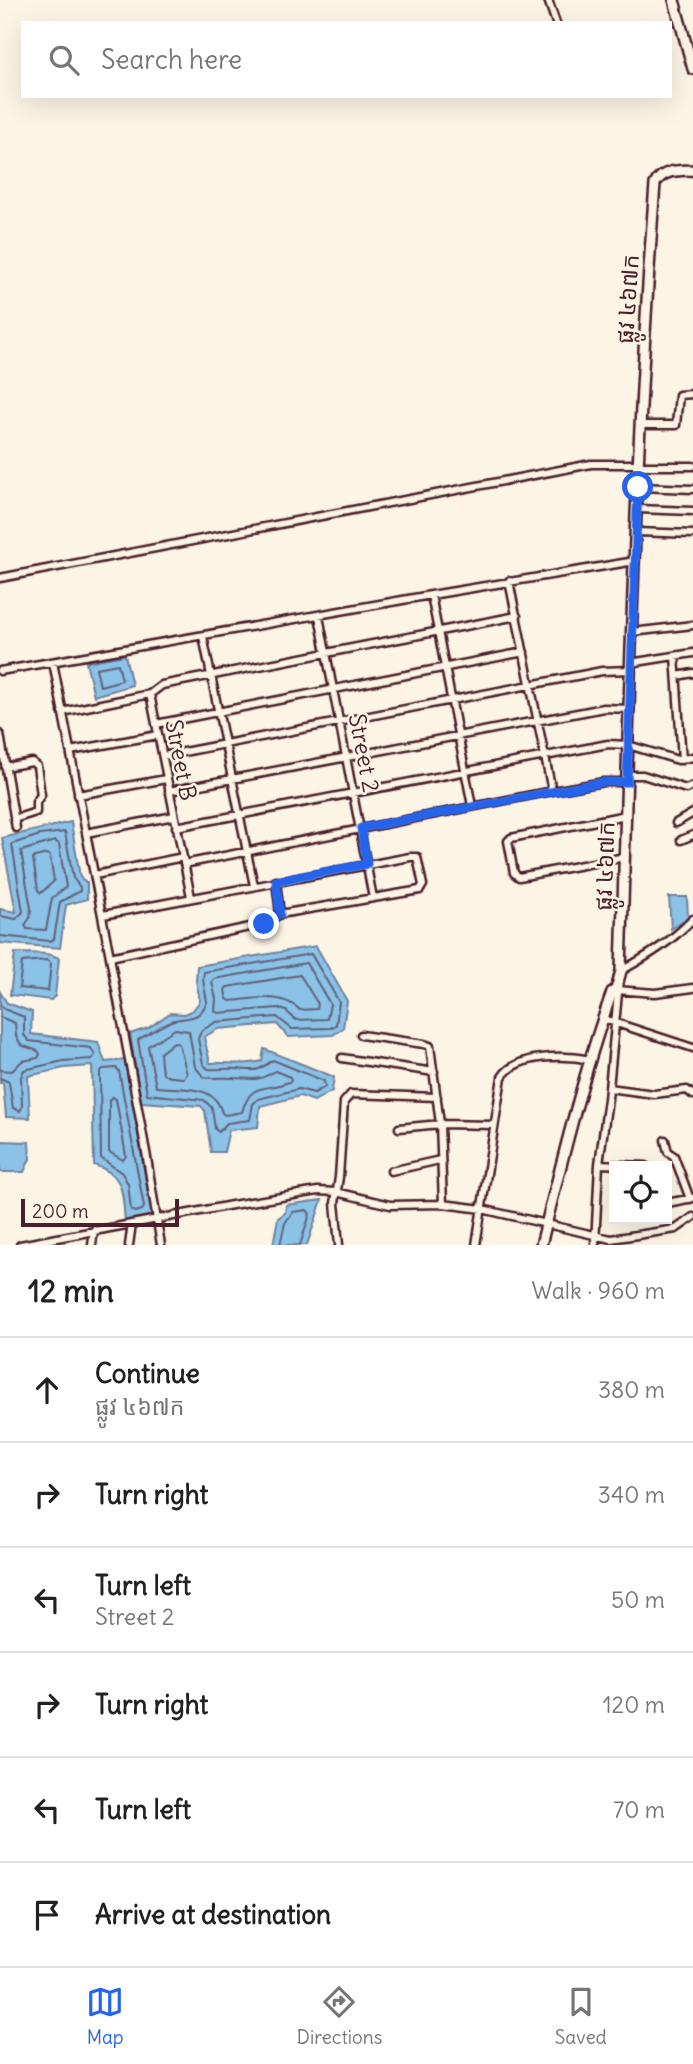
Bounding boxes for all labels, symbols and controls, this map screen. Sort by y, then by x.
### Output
search box [21,21,672,98]
icon: search [45,41,83,79]
text: Search here [101,43,242,76]
street label: ផ្លូវ ៤៦៧ក [610,253,653,345]
route start [622,471,653,502]
street label: Street 2 [343,711,386,795]
street label: Street B [159,717,204,803]
street label: ផ្លូវ ៤៦៧ក [588,821,628,911]
route end [248,908,279,939]
map controls [609,1161,672,1224]
button: locate [609,1161,672,1224]
scale bar [21,1196,178,1228]
text: 200 m [32,1199,89,1223]
text: 12 min [28,1272,114,1310]
text: Walk · 960 m [532,1276,665,1305]
text: Continue [95,1357,200,1390]
icon: ahead [28,1371,66,1409]
text: 380 m [598,1375,665,1404]
text: ផ្លូវ ៤៦៧ក [95,1392,184,1421]
icon: right [28,1476,66,1514]
text: Turn right [95,1478,208,1511]
text: 340 m [598,1480,665,1509]
text: Turn left [95,1569,191,1602]
icon: left [28,1581,66,1619]
text: 50 m [611,1585,665,1614]
text: Street 2 [95,1602,174,1631]
icon: right [28,1686,66,1724]
text: Turn right [95,1688,208,1721]
text: 120 m [602,1690,665,1719]
icon: left [28,1791,66,1829]
text: Turn left [95,1793,191,1826]
text: 70 m [613,1795,665,1824]
icon: arrive [28,1896,66,1934]
text: Arrive at destination [95,1898,331,1931]
tab: Map [86,1983,124,2049]
tab: Directions [297,1983,382,2049]
tab: Saved [555,1983,607,2049]

